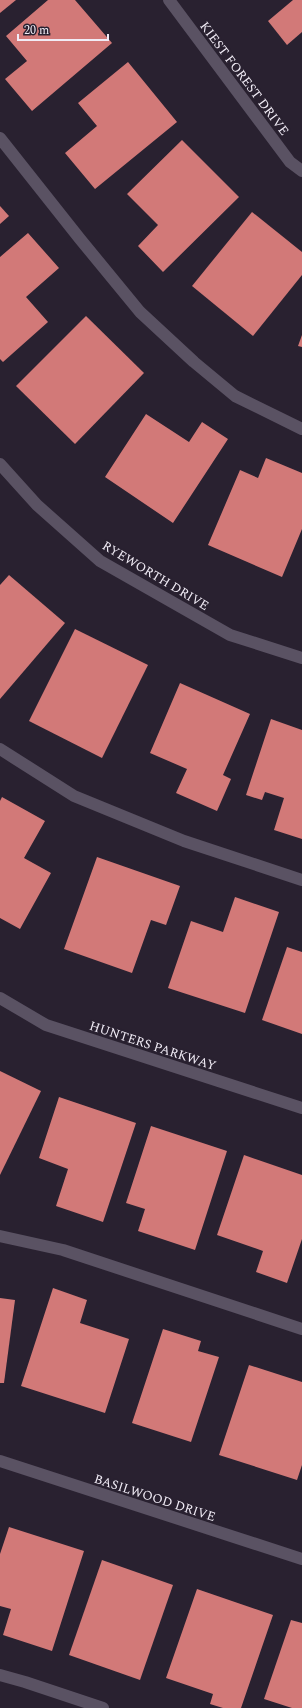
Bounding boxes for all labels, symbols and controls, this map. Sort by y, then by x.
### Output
scale bar [18,16,108,42]
street label: KIEST FOREST DRIVE [195,17,294,140]
text: 20 m [24,21,49,40]
street label: RYEWORTH DRIVE [98,536,213,616]
street label: HUNTERS PARKWAY [87,1016,219,1076]
street label: BASILWOOD DRIVE [91,1469,218,1527]

